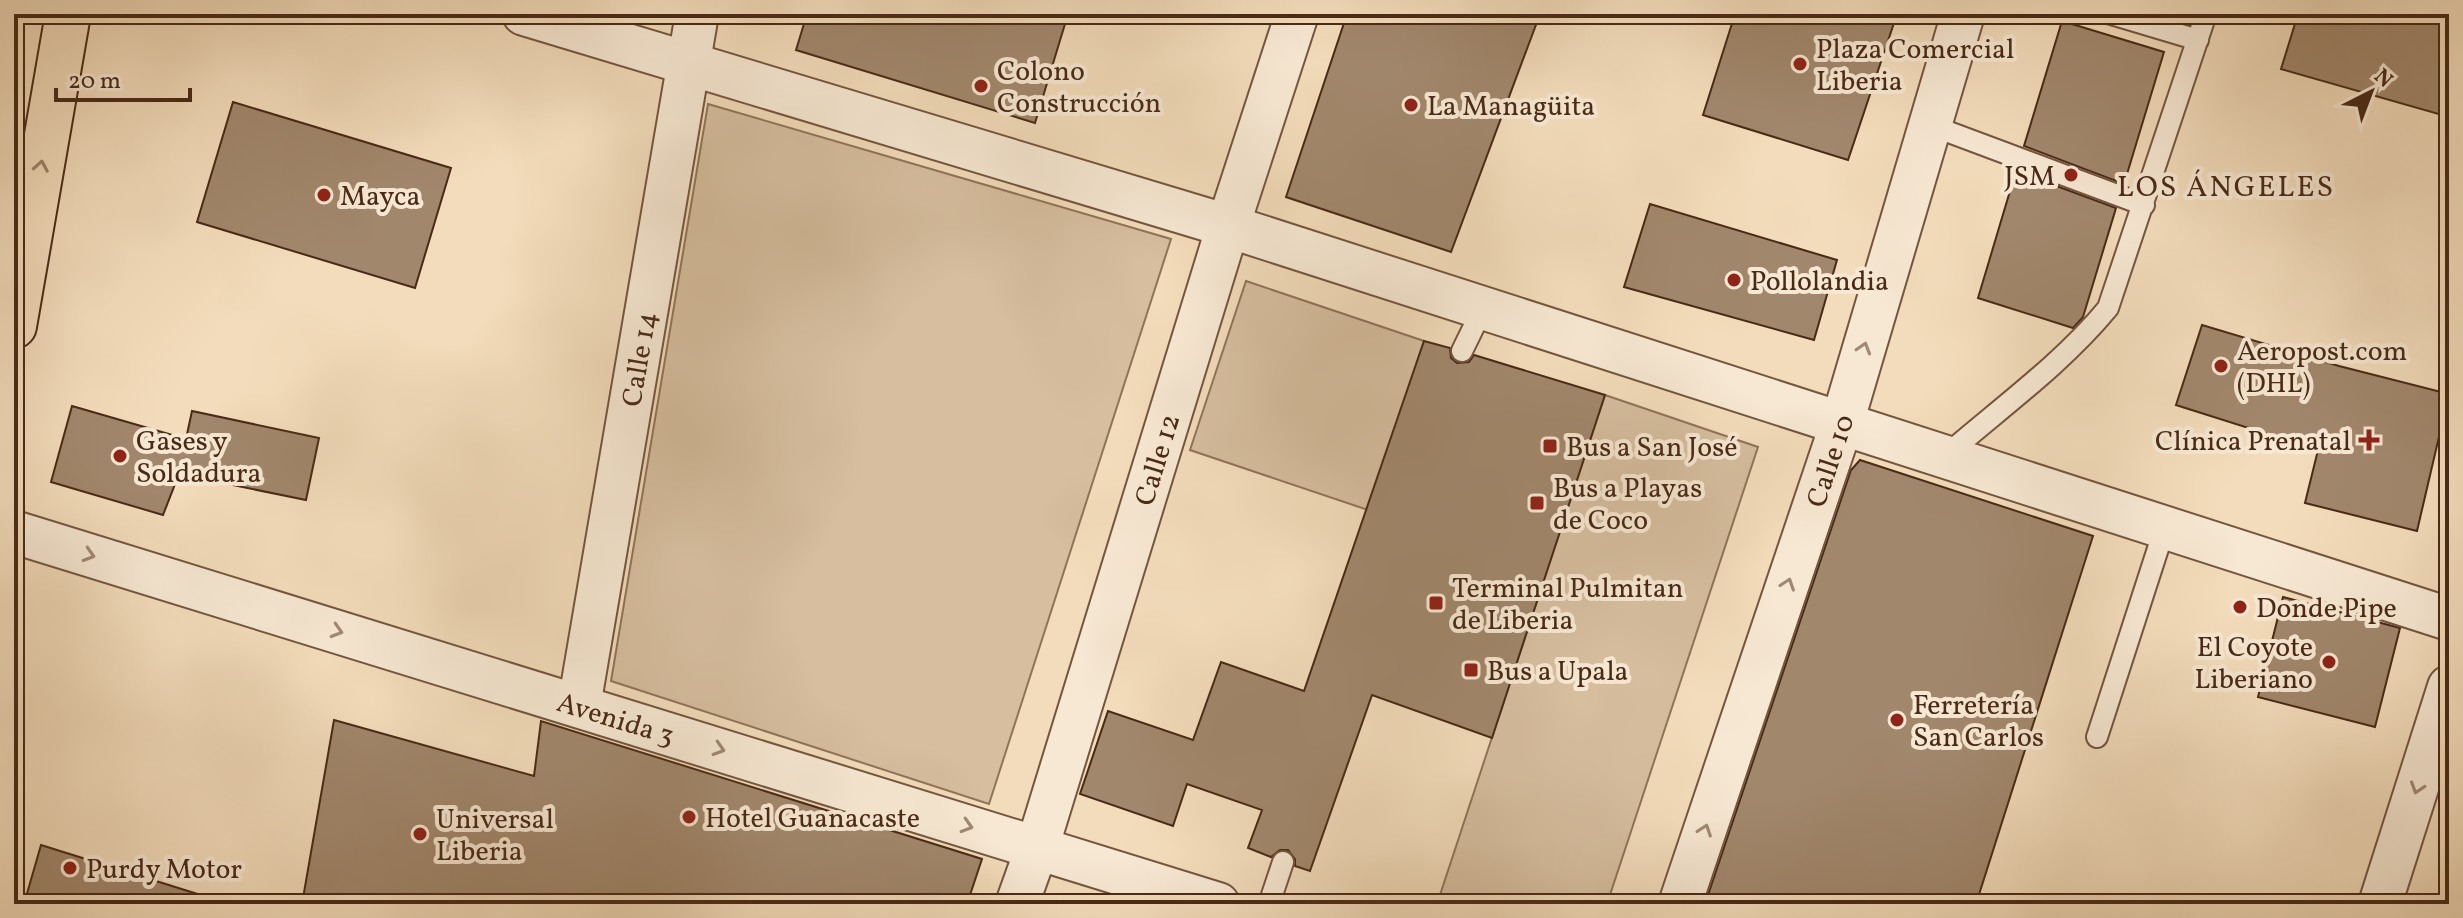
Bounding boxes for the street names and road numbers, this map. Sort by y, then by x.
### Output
street label: Calle 14 [613,309,668,410]
street label: Calle 12 [1126,410,1191,511]
street label: Calle 10 [1798,410,1865,513]
street label: Avenida 3 [552,684,679,757]

